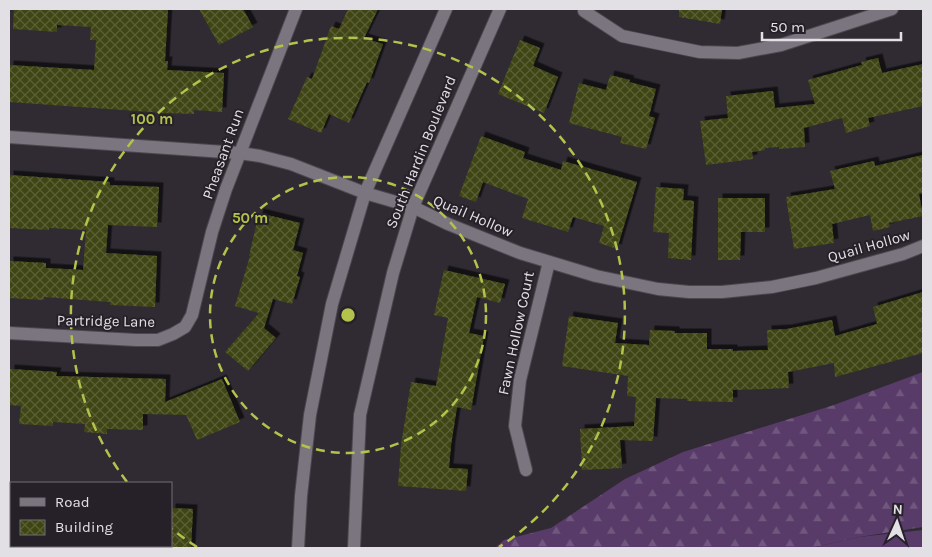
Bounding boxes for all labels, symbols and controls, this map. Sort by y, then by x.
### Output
scale bar [762,10,901,42]
text: 50 m [770,18,805,36]
street label: South Hardin Boulevard [382,73,460,231]
street label: Pheasant Run [198,106,248,202]
text: 100 m [131,110,173,128]
street label: Quail Hollow [430,191,516,241]
text: 50 m [232,209,268,227]
street label: Quail Hollow [826,226,912,266]
street label: Fawn Hollow Court [494,269,538,397]
centre of rings [339,306,357,324]
street label: Partridge Lane [57,311,155,331]
legend [10,482,172,547]
text: Road [55,493,90,511]
north arrow [872,497,922,547]
text: N [892,501,903,518]
text: Building [55,518,113,536]

